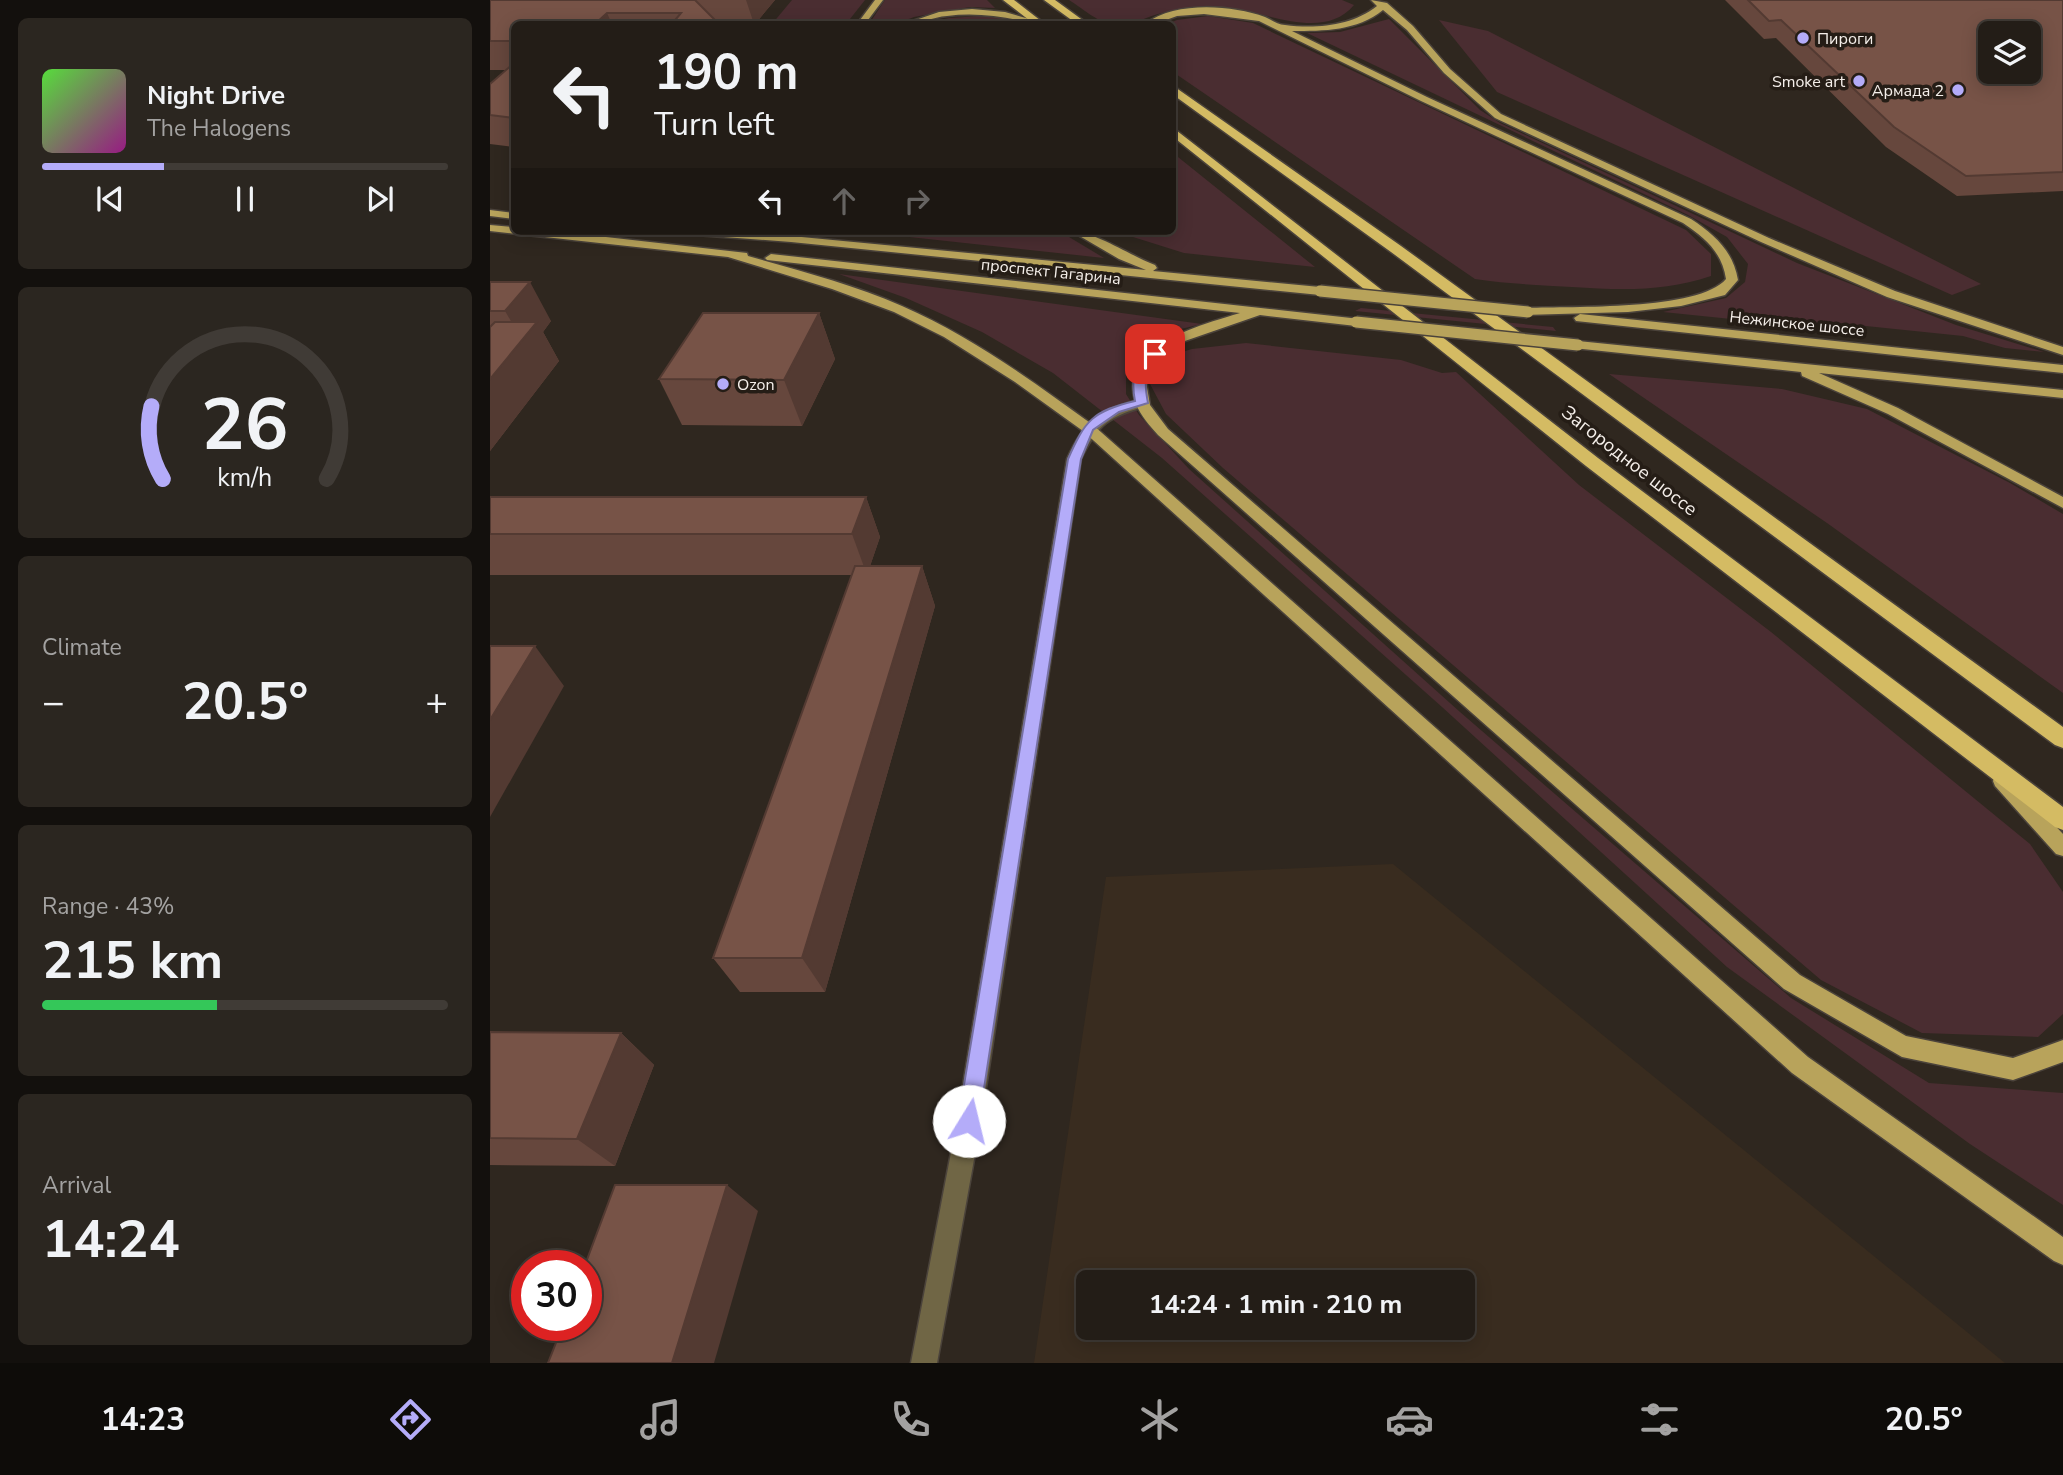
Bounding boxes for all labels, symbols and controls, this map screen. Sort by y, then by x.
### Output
map controls [1978,21,2041,84]
button: layers [1978,21,2041,84]
place label: Пироги [1817,28,1873,50]
marker: Пироги [1795,30,1811,46]
text: 190 m [654,39,798,106]
icon: left [539,49,630,140]
place label: Smoke art [1772,71,1845,93]
marker: Smoke art [1851,73,1867,89]
text: Night Drive [147,78,285,113]
place label: Армада 2 [1872,80,1944,102]
marker: Армада 2 [1950,82,1966,98]
text: Turn left [654,103,774,146]
text: The Halogens [147,113,291,144]
icon: previous [91,180,129,218]
icon: pause [226,180,264,218]
icon: next [361,180,399,218]
icon: left [752,182,790,220]
icon: ahead [825,182,863,220]
icon: right [898,182,936,220]
street label: проспект Гагарина [980,254,1122,290]
street label: Нежинское шоссе [1728,306,1865,342]
pin [1125,324,1185,384]
icon: arrive [1136,335,1174,373]
place label: Ozon [737,374,775,396]
text: 26 [201,375,289,475]
marker: Ozon [715,376,731,392]
street label: Загородное шоссе [1556,399,1703,522]
text: km/h [217,460,273,494]
text: Climate [42,632,122,663]
text: 20.5° [182,666,308,737]
text: − [42,677,65,728]
text: + [425,677,448,728]
text: Range · 43% [42,891,174,922]
text: 215 km [42,925,223,996]
position arrow [932,1084,1006,1158]
text: Arrival [42,1170,111,1201]
text: 14:24 [42,1204,180,1275]
speed limit sign: 30 [511,1250,602,1341]
text: 14:24 · 1 min · 210 m [1149,1287,1402,1322]
icon: directions [386,1395,435,1444]
icon: music [636,1395,685,1444]
icon: phone [886,1395,935,1444]
icon: climate [1135,1395,1184,1444]
icon: car [1385,1395,1434,1444]
icon: filters [1635,1395,1684,1444]
text: 14:23 [100,1398,185,1441]
text: 20.5° [1885,1398,1963,1441]

